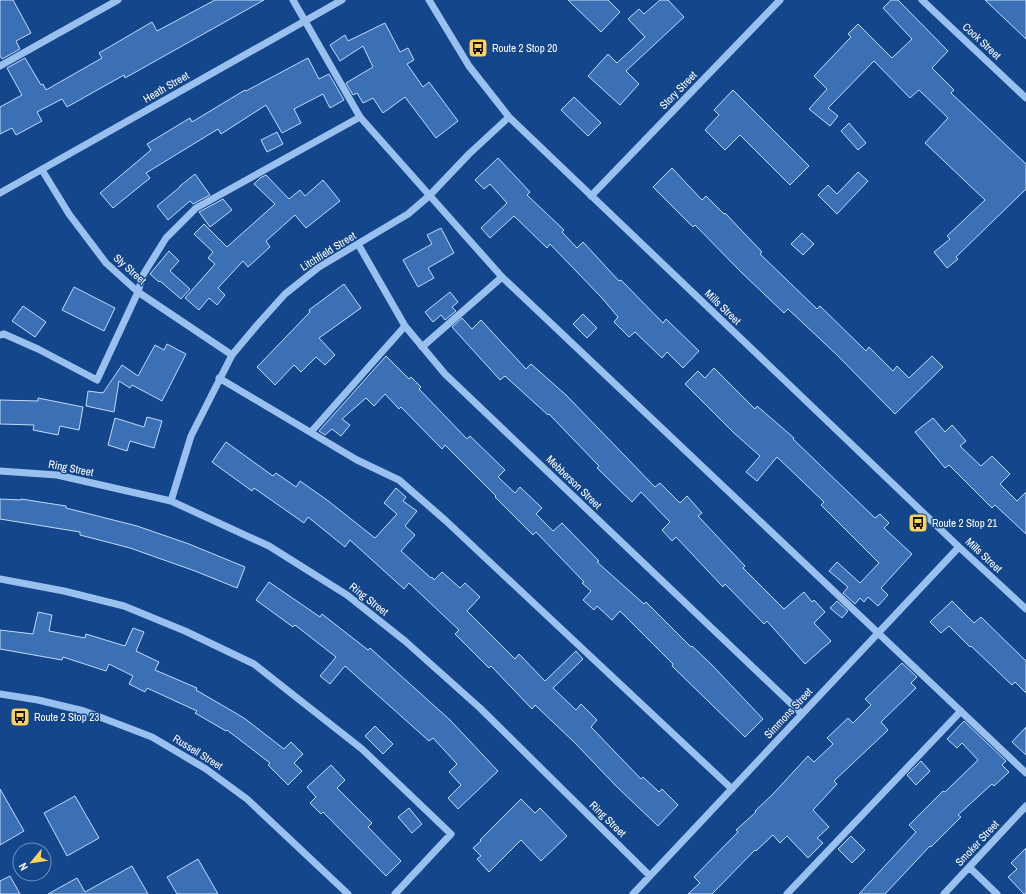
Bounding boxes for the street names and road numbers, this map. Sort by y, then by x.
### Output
street label: Cook Street [960,20,1005,63]
street label: Heath Street [141,68,192,106]
street label: Story Street [656,68,700,112]
street label: Litchfield Street [297,228,359,274]
street label: Sly Street [111,251,150,288]
street label: Mills Street [702,286,744,328]
street label: Mebberson Street [543,452,605,512]
street label: Ring Street [47,457,95,479]
street label: Mills Street [963,534,1006,576]
street label: Ring Street [347,579,392,619]
street label: Simmons Street [761,684,816,741]
street label: Russell Street [170,731,226,773]
street label: Ring Street [587,798,630,840]
street label: Smoker Street [952,817,1002,869]

